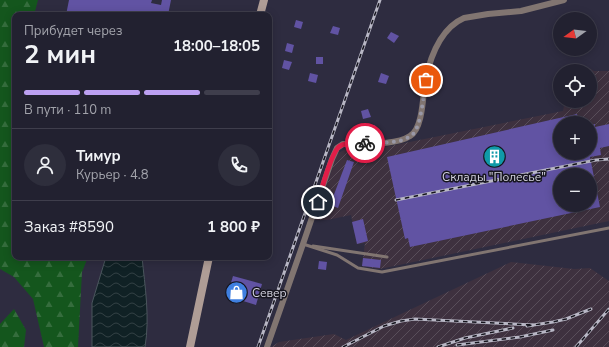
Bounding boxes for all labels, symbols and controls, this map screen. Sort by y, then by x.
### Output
north arrow [553,12,597,56]
map controls [553,12,597,212]
text: Прибудет через [24,22,122,40]
text: 18:00–18:05 [173,36,260,56]
text: 2 мин [24,37,96,72]
pin [409,63,443,97]
button: locate [553,64,597,108]
icon: bag [415,69,437,91]
text: В пути · 110 m [24,101,111,119]
button: + [553,116,597,160]
courier [345,123,385,163]
icon: bike [354,132,376,154]
building icon: Склады "Полесье" [481,143,507,169]
button: person [24,144,66,186]
button: phone [218,144,260,186]
text: Тимур [76,146,121,166]
text: Курьер · 4.8 [76,166,149,184]
button: − [553,168,597,212]
place label: Склады "Полесье" [442,169,546,185]
pin [301,185,335,219]
icon: home [307,191,329,213]
text: Заказ #8590 [24,217,114,237]
text: 1 800 ₽ [207,217,260,237]
shop icon: Север [224,280,250,306]
place label: Север [252,285,287,301]

